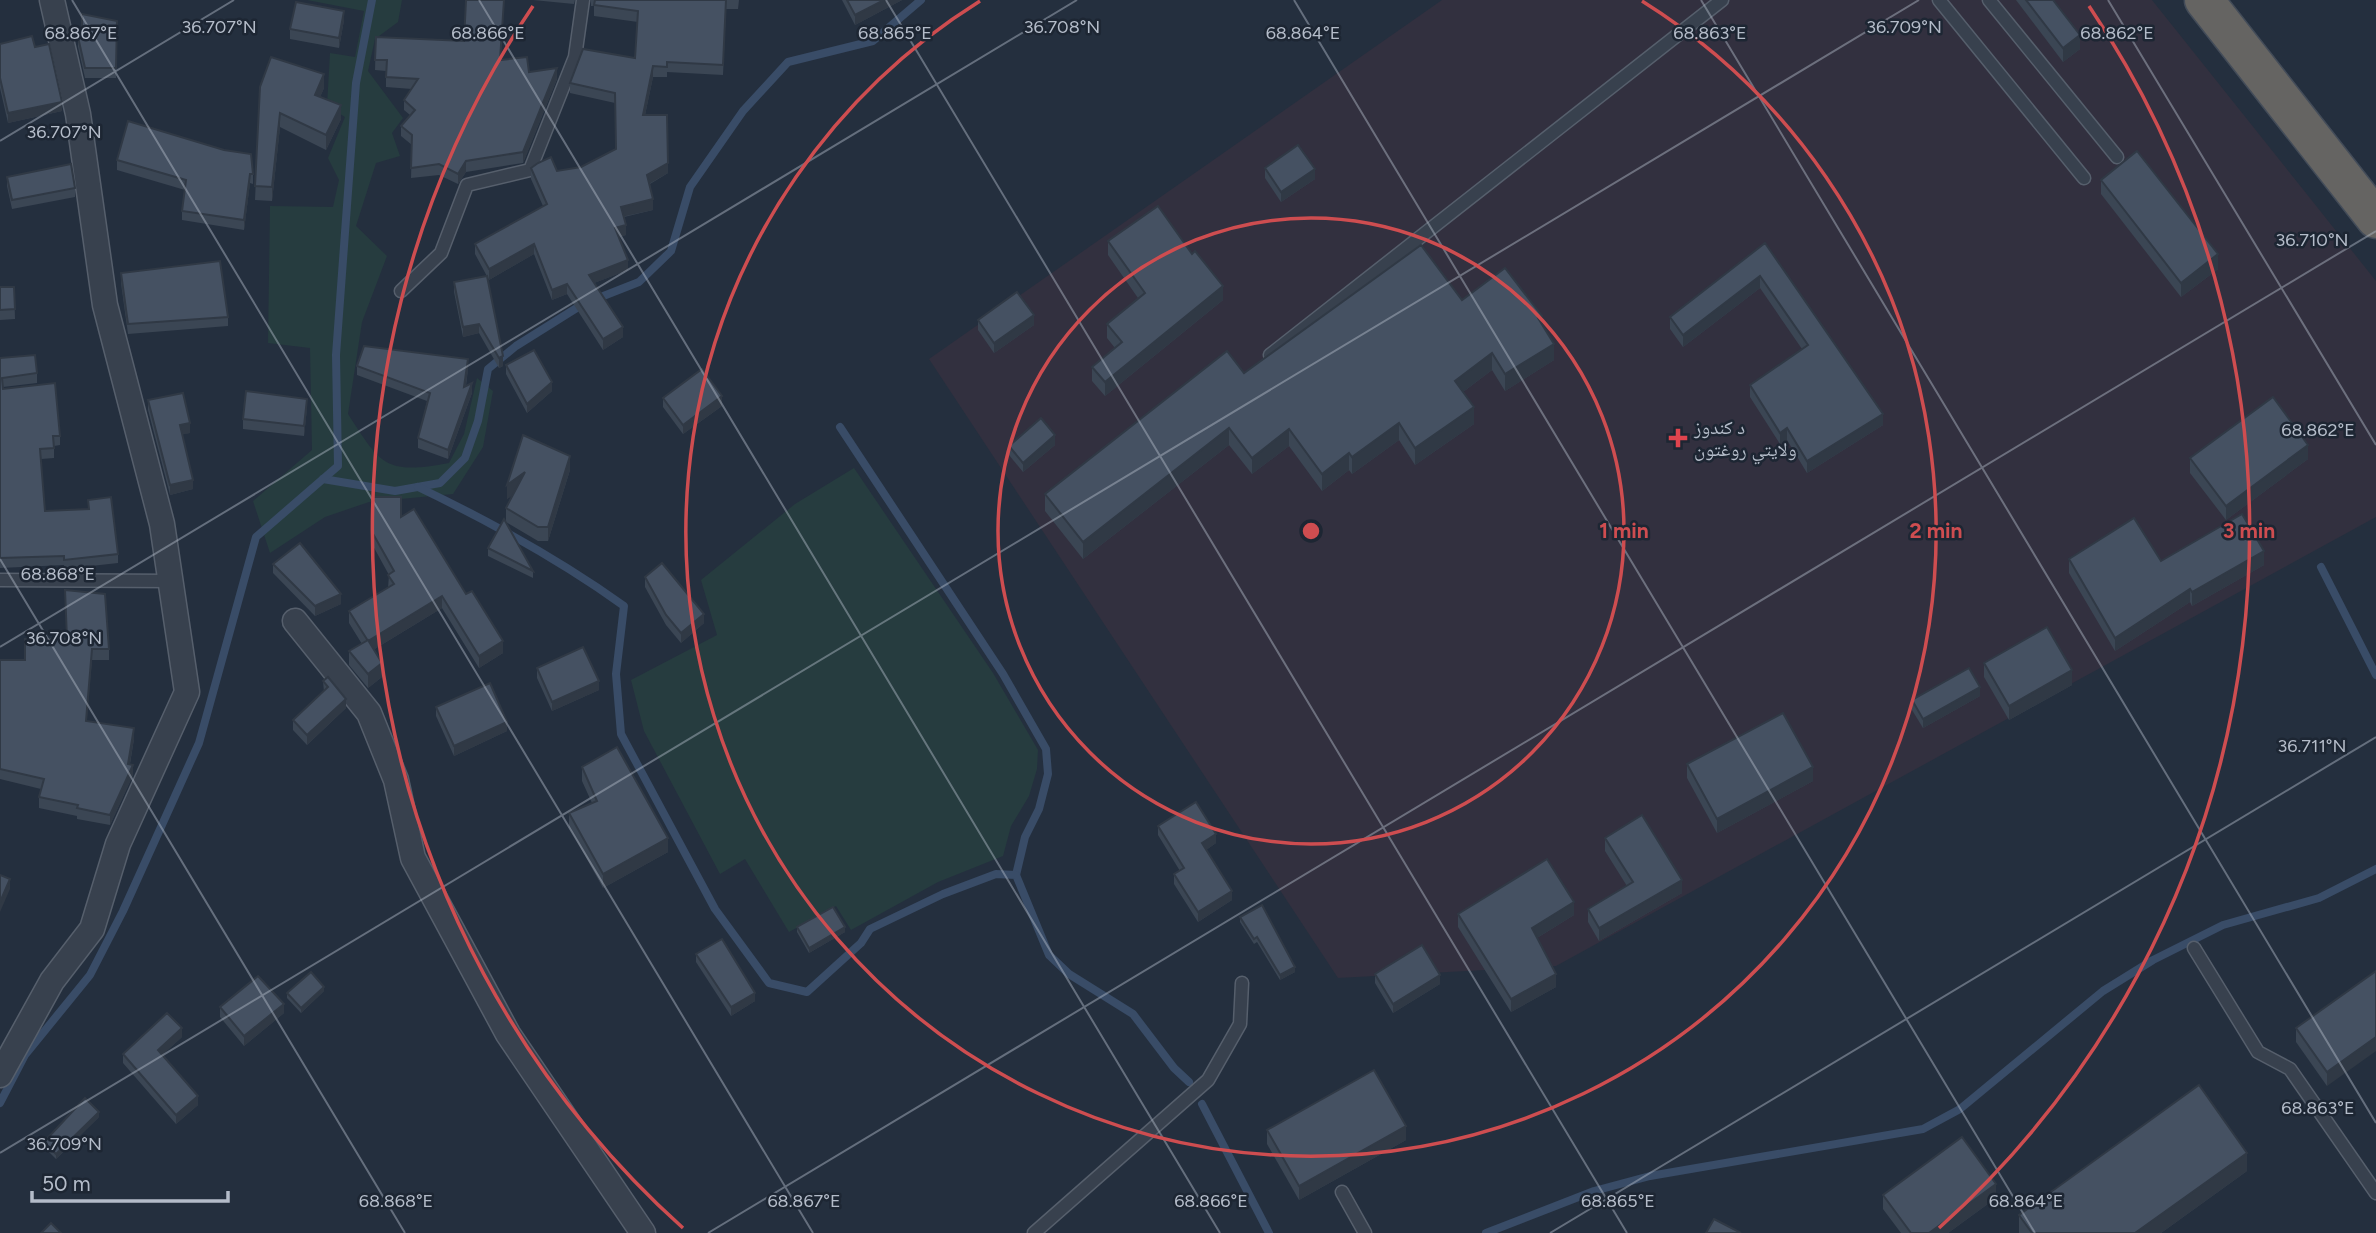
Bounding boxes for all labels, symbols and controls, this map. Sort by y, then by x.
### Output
text: 36.707°N [181,16,257,38]
text: 36.708°N [1024,16,1100,38]
text: 36.709°N [1866,16,1942,38]
text: 68.867°E [44,22,118,44]
text: 68.866°E [451,22,525,44]
text: 68.865°E [858,22,932,44]
text: 68.864°E [1266,22,1340,44]
text: 68.863°E [1673,22,1747,44]
text: 68.862°E [2080,22,2154,44]
text: 36.707°N [26,121,102,143]
text: 36.710°N [2276,229,2348,251]
place label: د کندوز ولایتي روغتون [1693,416,1797,464]
text: 68.862°E [2281,419,2355,441]
marker: د کندوز ولایتي روغتون [1668,428,1688,448]
text: 1 min [1599,518,1649,543]
text: 2 min [1910,518,1962,543]
text: 3 min [2223,518,2275,543]
centre of rings [1299,519,1323,543]
text: 68.868°E [21,563,95,585]
text: 36.708°N [26,627,102,649]
text: 36.711°N [2278,735,2346,757]
text: 68.863°E [2281,1097,2355,1119]
text: 36.709°N [26,1133,102,1155]
scale bar [32,1160,228,1204]
text: 50 m [42,1171,91,1196]
text: 68.868°E [359,1190,433,1212]
text: 68.867°E [767,1190,841,1212]
text: 68.866°E [1174,1190,1248,1212]
text: 68.865°E [1581,1190,1655,1212]
text: 68.864°E [1989,1190,2063,1212]

